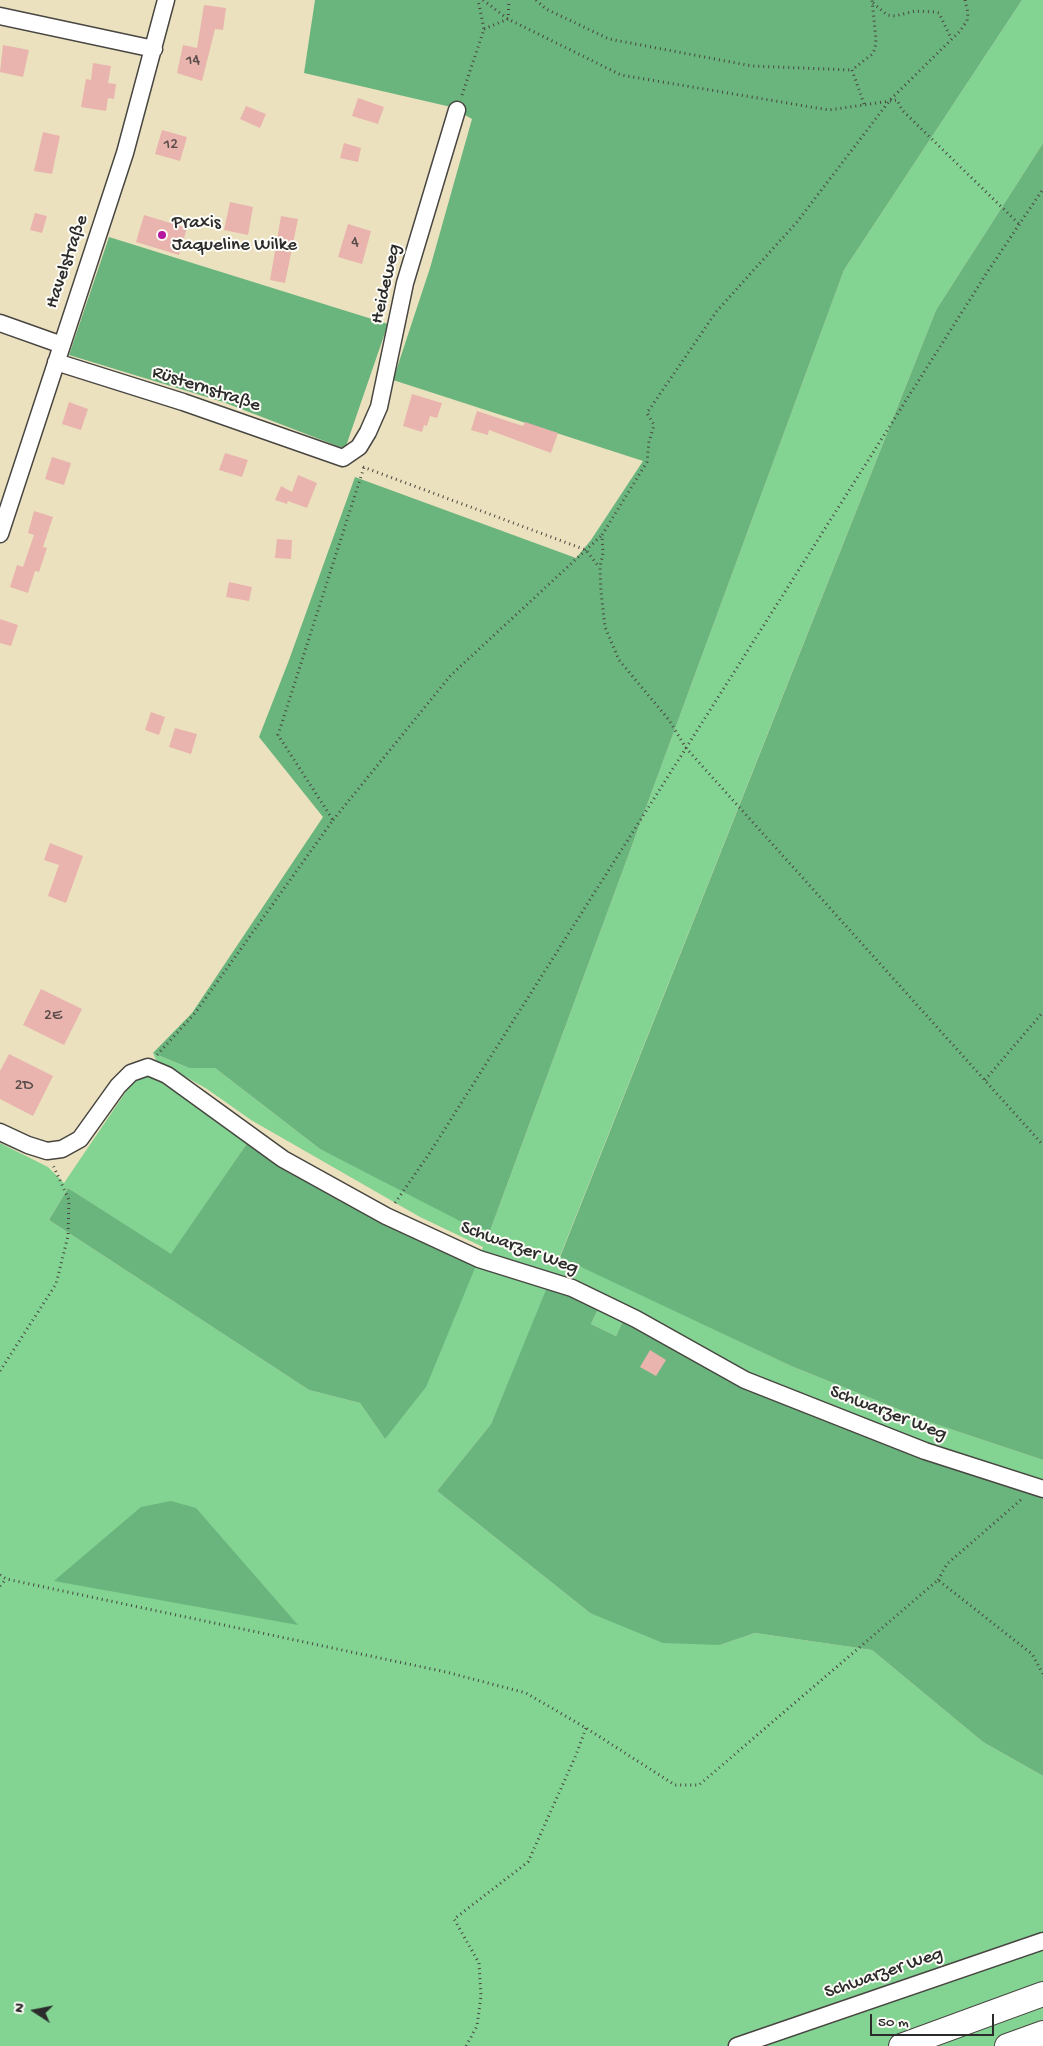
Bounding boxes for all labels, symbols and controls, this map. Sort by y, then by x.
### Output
house number: 14 [186,52,200,72]
house number: 12 [164,136,178,156]
street label: Havelstraße [41,212,95,312]
place label: Praxis Jaqueline Wilke [172,213,297,257]
marker: Praxis Jaqueline Wilke [156,229,168,241]
house number: 4 [351,234,359,254]
street label: Heideweg [367,242,407,326]
street label: Rüsternstraße [149,362,263,418]
house number: 2E [44,1007,62,1027]
house number: 2D [15,1077,33,1097]
street label: Schwarzer Weg [457,1217,581,1281]
street label: Schwarzer Weg [826,1381,950,1447]
street label: Schwarzer Weg [822,1943,946,2005]
north arrow [10,1986,60,2036]
text: N [11,2002,29,2014]
scale bar [873,2004,997,2036]
text: 50 m [878,2014,909,2032]

